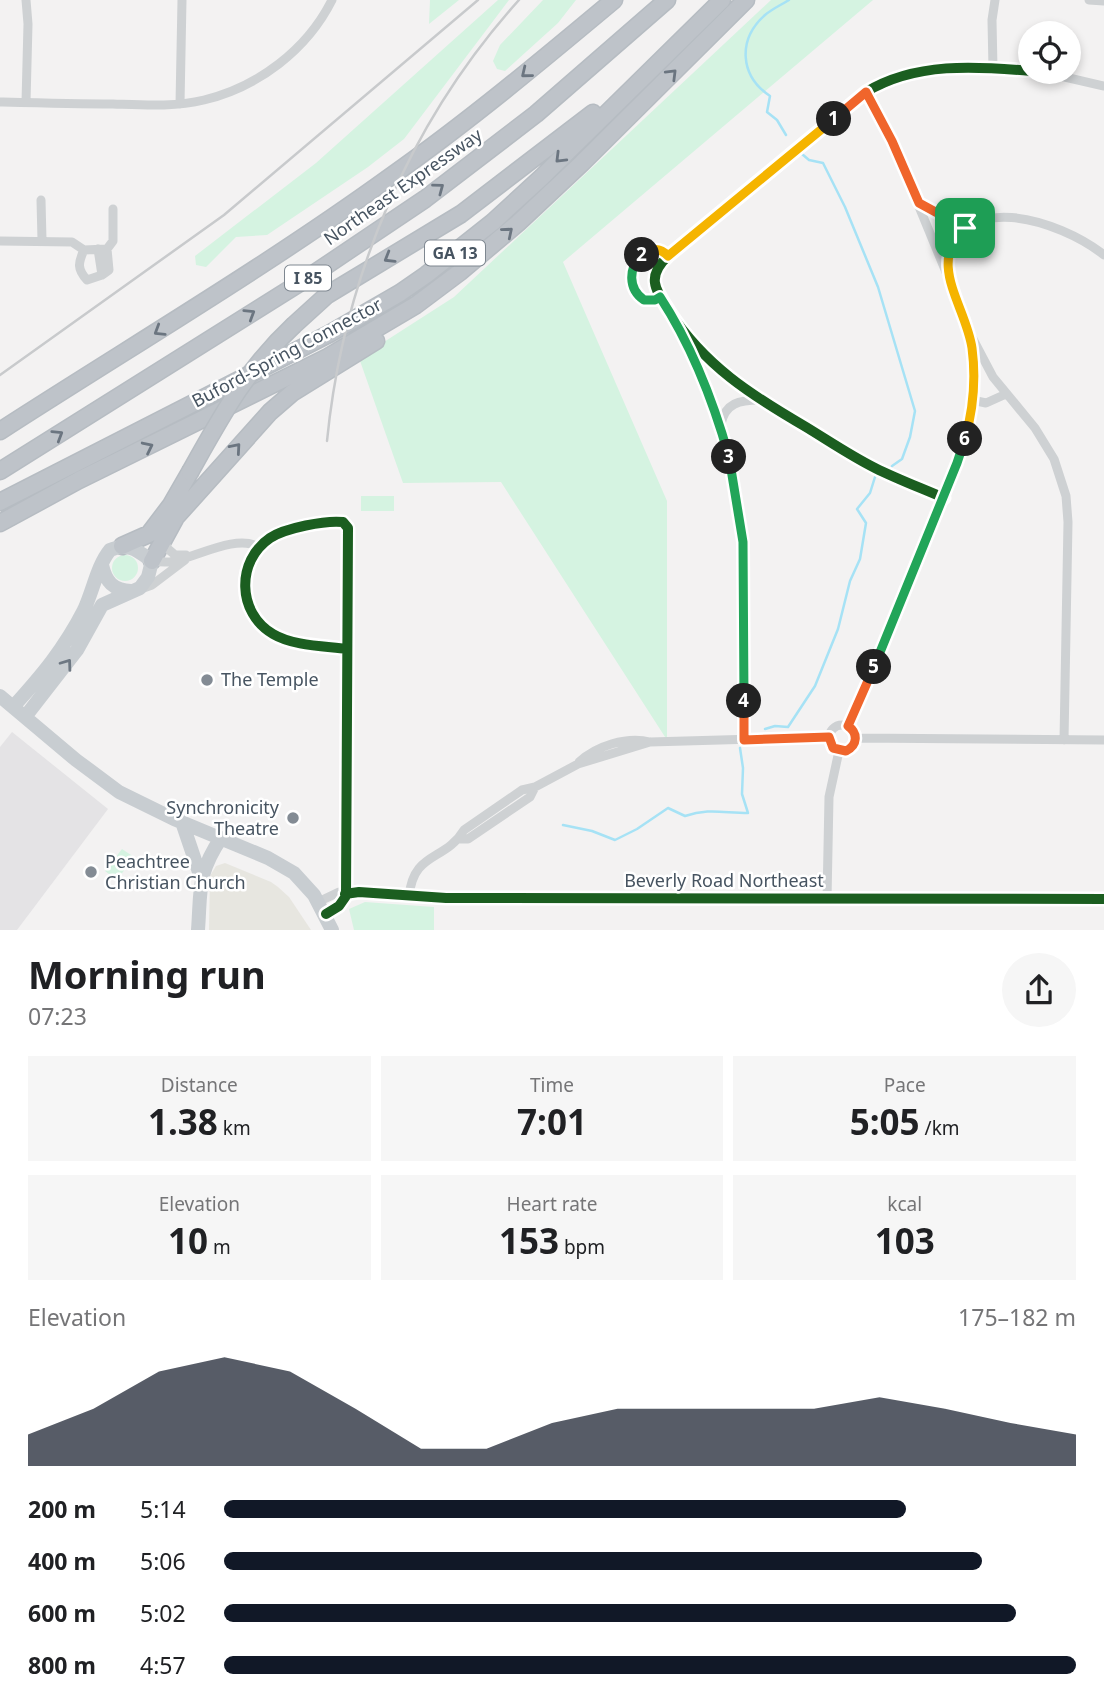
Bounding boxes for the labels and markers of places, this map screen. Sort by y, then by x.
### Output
pin: 1 [816,102,852,136]
pin [935,198,995,258]
pin: 2 [624,238,660,272]
pin: 6 [948,422,982,457]
pin: 3 [712,440,746,475]
pin: 5 [856,650,892,684]
place label: The Temple [221,667,319,691]
marker: The Temple [199,672,215,688]
pin: 4 [726,684,762,718]
place label: Synchronicity Theatre [166,795,280,840]
marker: Synchronicity Theatre [285,810,301,826]
place label: Peachtree Christian Church [105,849,246,894]
marker: Peachtree Christian Church [83,864,99,880]

